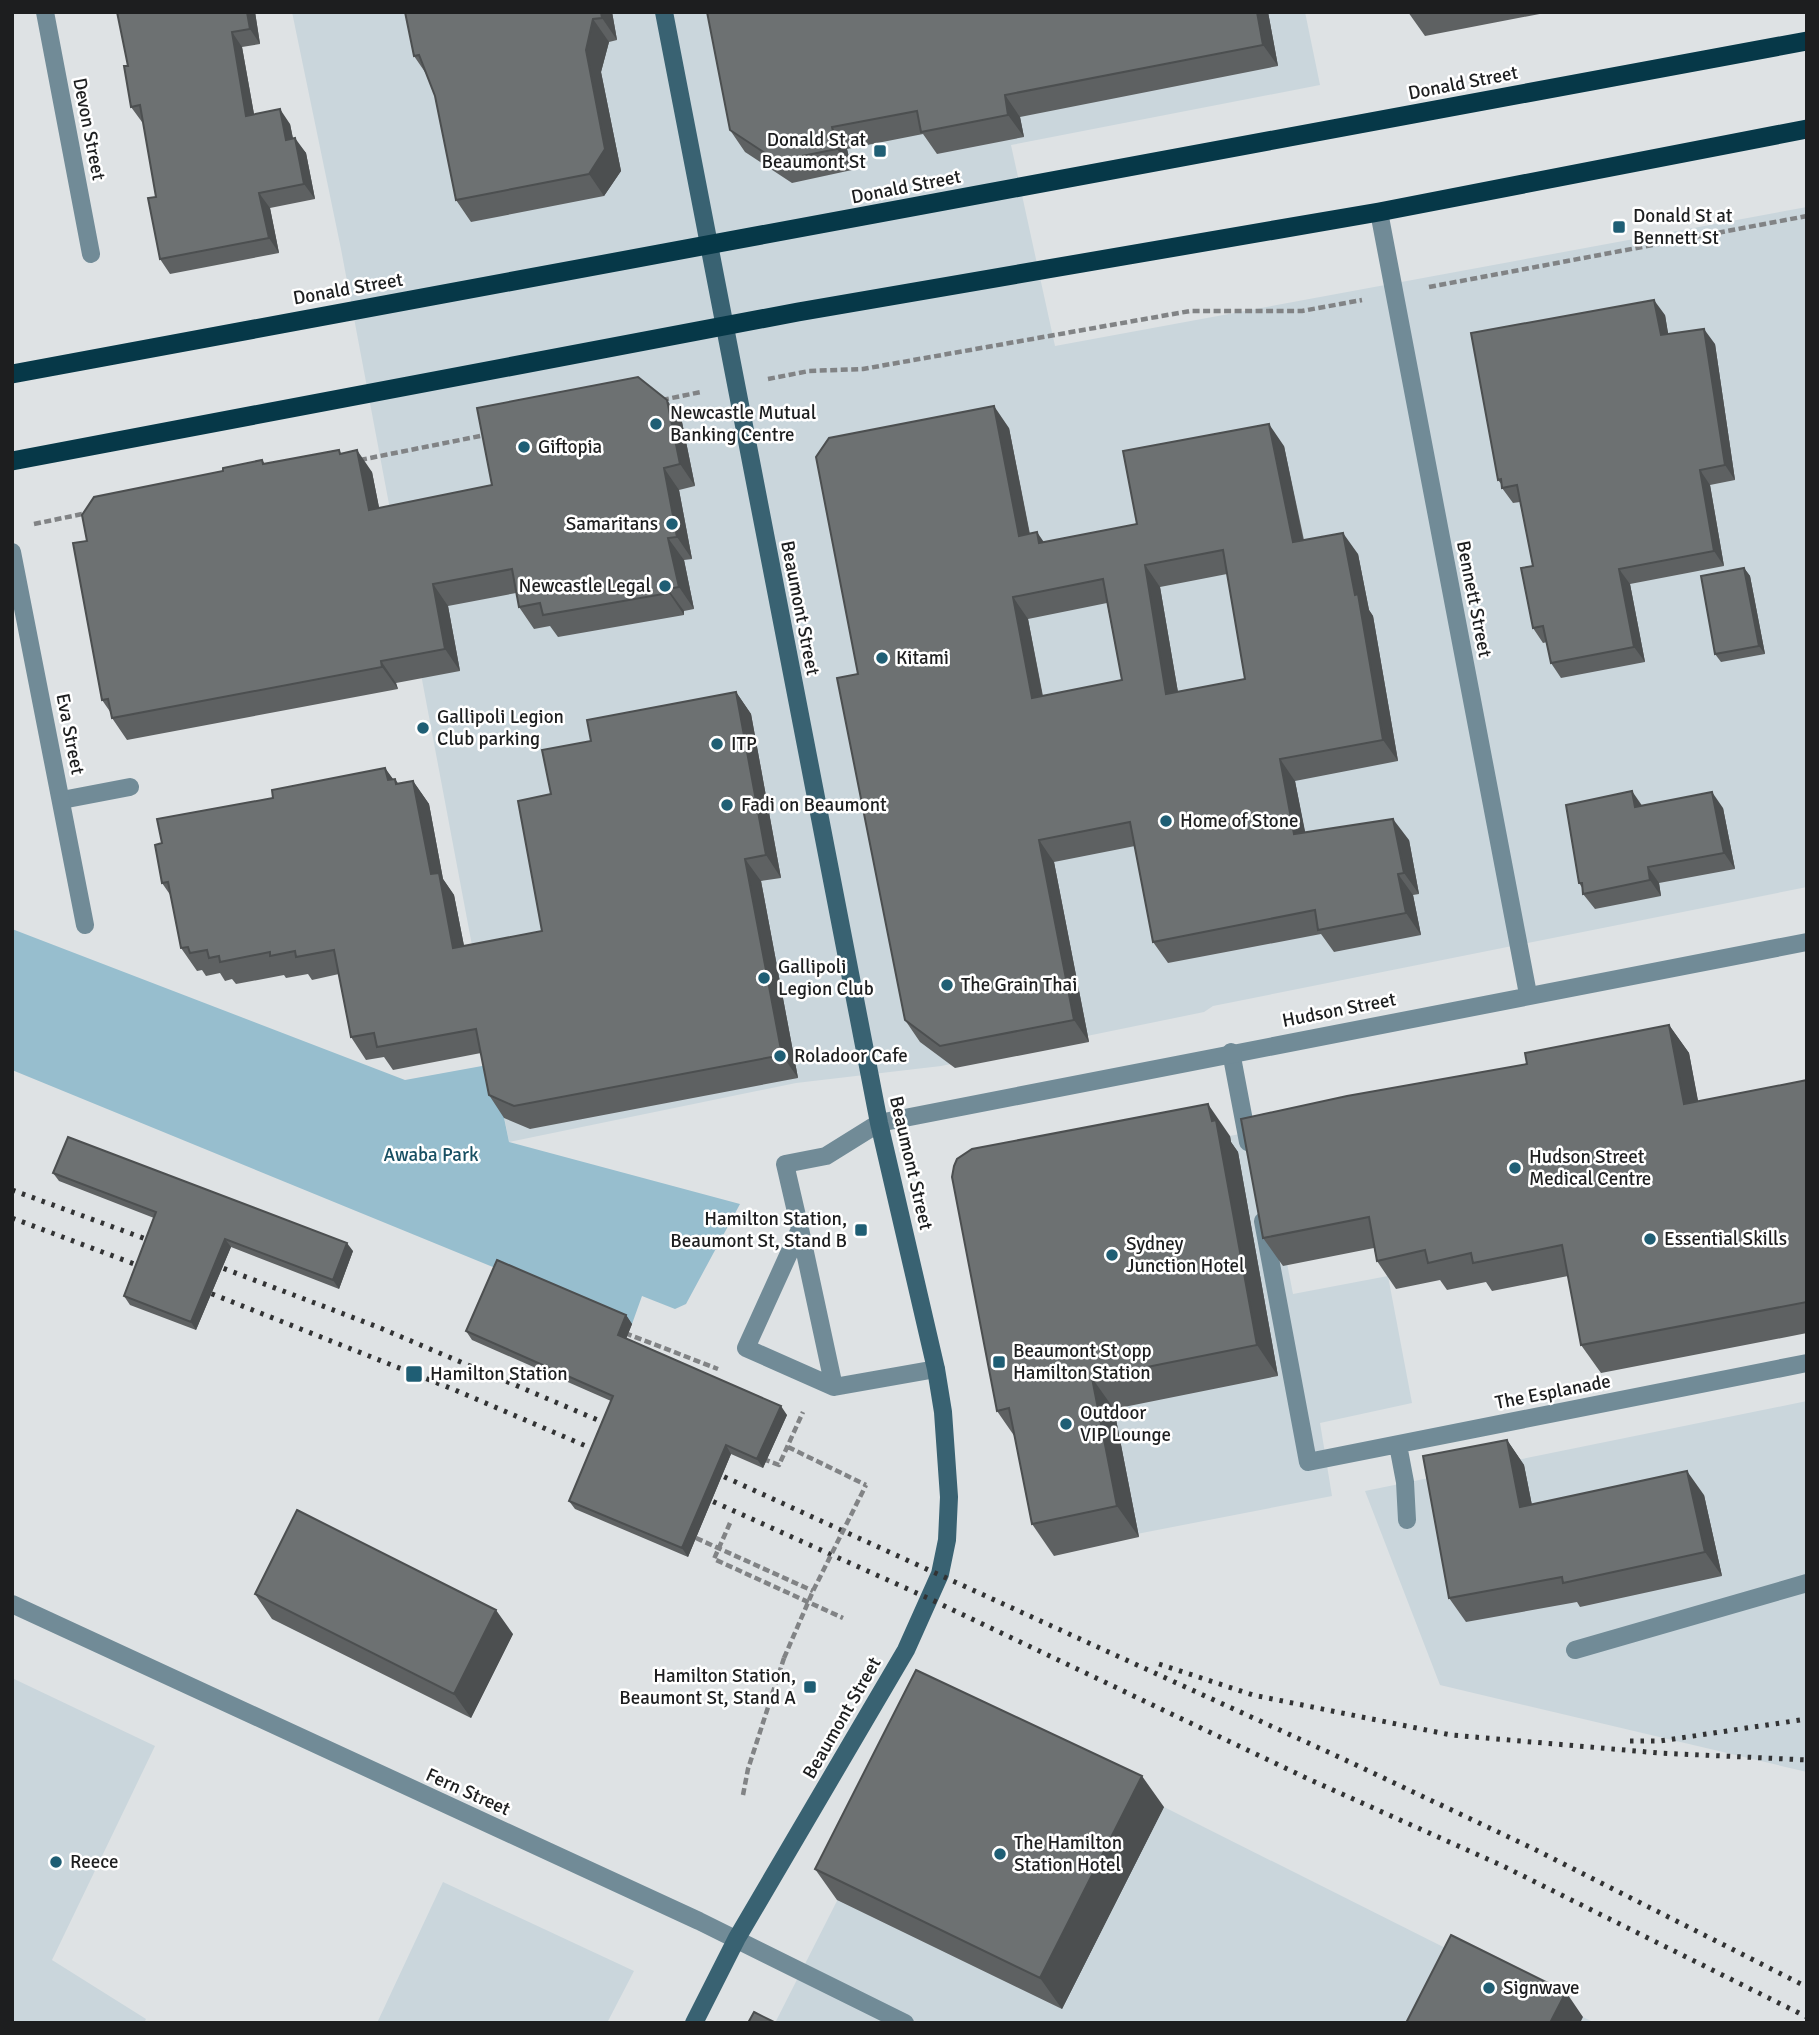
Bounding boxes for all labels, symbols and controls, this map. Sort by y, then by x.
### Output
street label: Donald Street [1406,61,1520,105]
street label: Devon Street [67,76,111,183]
place label: Donald St at Beaumont St [762,128,866,174]
marker: Donald St at Beaumont St [872,143,888,159]
street label: Donald Street [849,165,963,209]
place label: Donald St at Bennett St [1633,204,1733,250]
marker: Donald St at Bennett St [1611,219,1627,235]
street label: Donald Street [291,267,405,310]
place label: Newcastle Mutual Banking Centre [670,401,816,447]
marker: Newcastle Mutual Banking Centre [648,416,664,432]
place label: Giftopia [538,435,602,459]
marker: Giftopia [516,439,532,455]
place label: Samaritans [566,512,658,536]
marker: Samaritans [664,516,680,532]
street label: Beaumont Street [775,539,825,678]
street label: Bennett Street [1451,539,1497,660]
place label: Newcastle Legal [519,574,651,598]
marker: Newcastle Legal [657,578,673,594]
place label: Kitami [896,646,949,670]
marker: Kitami [874,650,890,666]
street label: Eva Street [50,691,90,777]
place label: Gallipoli Legion Club parking [437,705,564,751]
marker: Gallipoli Legion Club parking [415,720,431,736]
place label: ITP [731,732,757,756]
marker: ITP [709,736,725,752]
place label: Fadi on Beaumont [741,793,887,817]
marker: Fadi on Beaumont [719,797,735,813]
place label: Home of Stone [1180,809,1299,833]
marker: Home of Stone [1158,813,1174,829]
place label: Gallipoli Legion Club [778,955,874,1001]
marker: Gallipoli Legion Club [756,970,772,986]
place label: The Grain Thai [961,973,1077,997]
marker: The Grain Thai [939,977,955,993]
street label: Hudson Street [1280,987,1398,1033]
place label: Roladoor Cafe [794,1044,908,1068]
marker: Roladoor Cafe [772,1048,788,1064]
street label: Beaumont Street [884,1094,938,1233]
park label: Awaba Park [384,1143,479,1167]
place label: Hudson Street Medical Centre [1529,1145,1651,1191]
marker: Hudson Street Medical Centre [1507,1160,1523,1176]
place label: Hamilton Station, Beaumont St, Stand B [670,1207,847,1253]
marker: Hamilton Station, Beaumont St, Stand B [853,1222,869,1238]
place label: Essential Skills [1664,1227,1787,1251]
marker: Essential Skills [1642,1231,1658,1247]
place label: Sydney Junction Hotel [1126,1232,1245,1278]
marker: Sydney Junction Hotel [1104,1247,1120,1263]
place label: Beaumont St opp Hamilton Station [1013,1339,1152,1385]
marker: Beaumont St opp Hamilton Station [991,1354,1007,1370]
place label: Hamilton Station [430,1362,568,1386]
marker: Hamilton Station [404,1364,424,1384]
street label: The Esplanade [1493,1369,1613,1415]
place label: Outdoor VIP Lounge [1080,1401,1171,1447]
marker: Outdoor VIP Lounge [1058,1416,1074,1432]
street label: Beaumont Street [797,1652,887,1783]
place label: Hamilton Station, Beaumont St, Stand A [619,1664,796,1710]
marker: Hamilton Station, Beaumont St, Stand A [802,1679,818,1695]
street label: Fern Street [422,1763,514,1821]
place label: The Hamilton Station Hotel [1014,1831,1122,1877]
marker: The Hamilton Station Hotel [992,1846,1008,1862]
place label: Reece [70,1850,119,1874]
marker: Reece [48,1854,64,1870]
place label: Signwave [1503,1976,1580,2000]
marker: Signwave [1481,1980,1497,1996]

